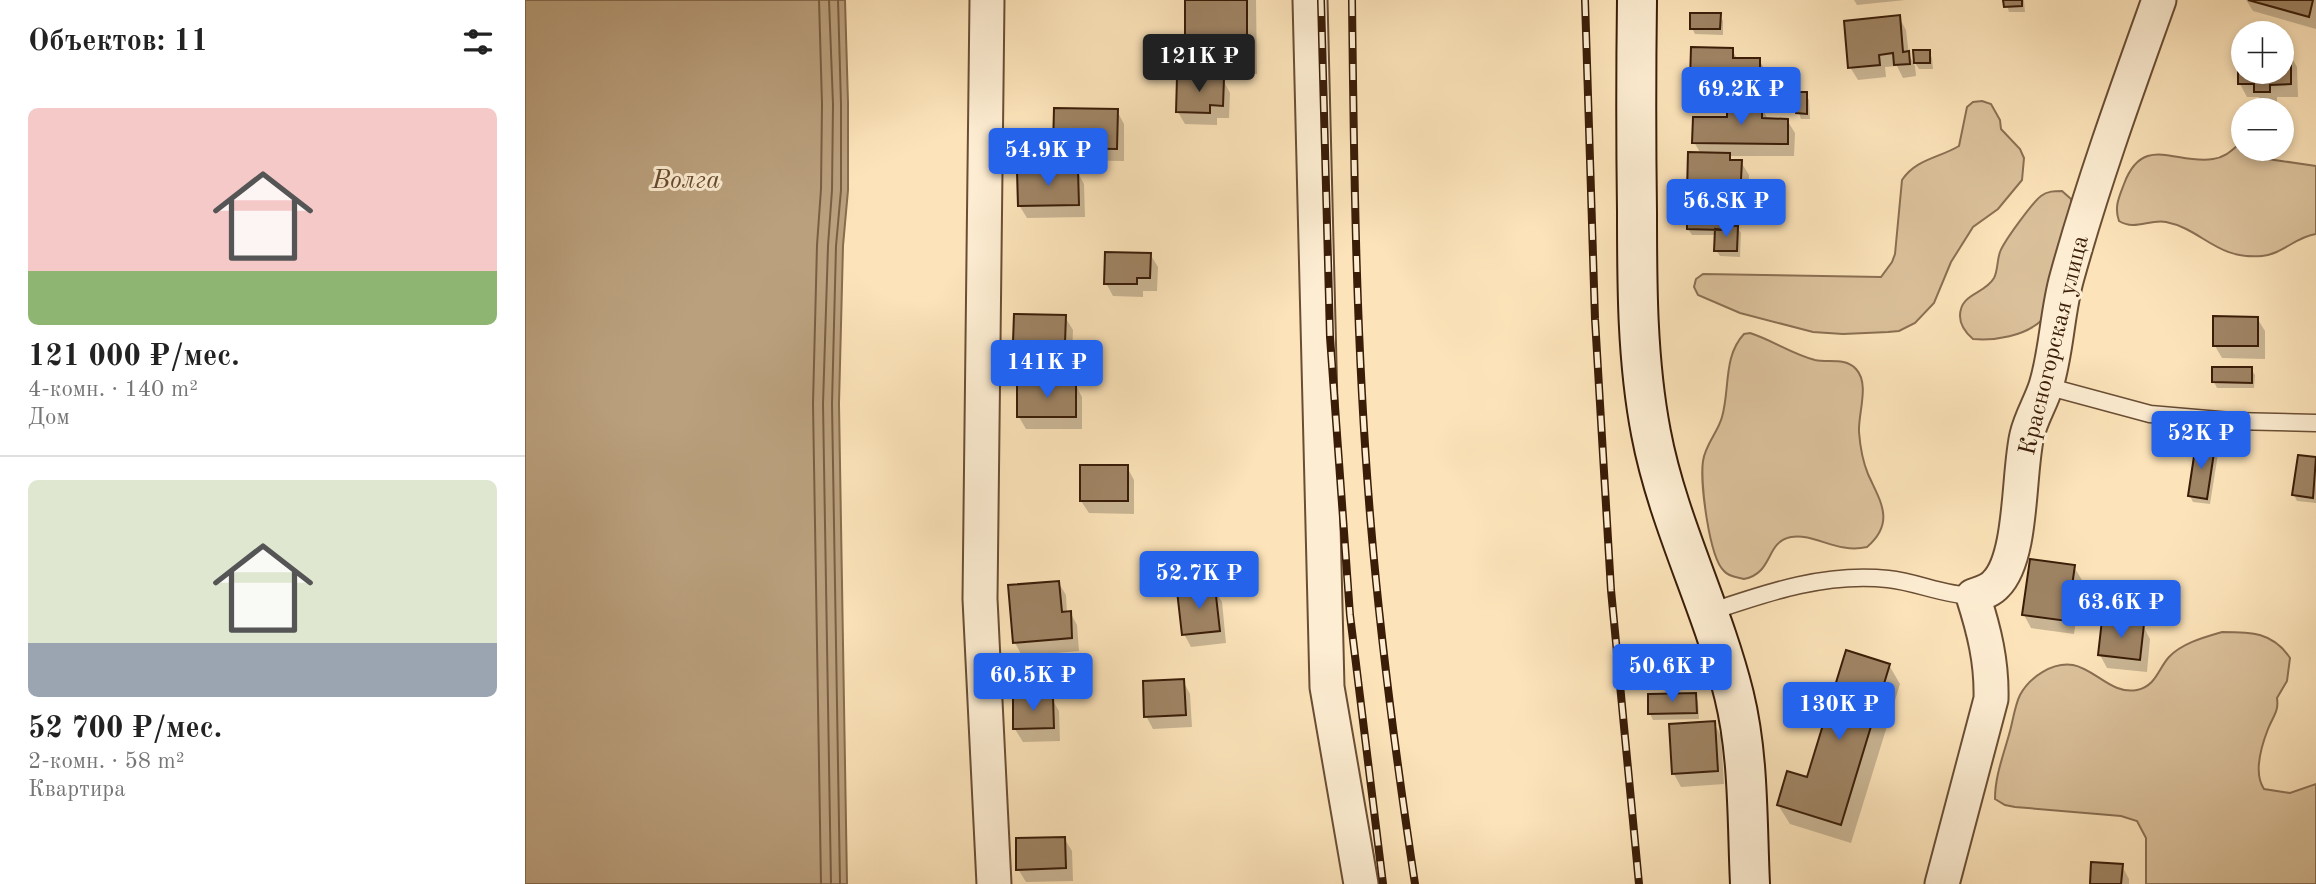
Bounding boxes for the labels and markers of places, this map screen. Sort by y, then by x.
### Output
pin: 121K ₽ [1142,34,1256,94]
pin: 69.2K ₽ [1676,68,1806,127]
pin: 54.9K ₽ [983,128,1113,188]
pin: 56.8K ₽ [1661,180,1791,239]
pin: 141K ₽ [990,340,1104,400]
pin: 52K ₽ [2152,412,2250,471]
pin: 52.7K ₽ [1134,552,1264,611]
pin: 63.6K ₽ [2056,580,2186,640]
pin: 50.6K ₽ [1607,644,1737,704]
pin: 60.5K ₽ [968,654,1098,713]
pin: 130K ₽ [1782,682,1896,742]

